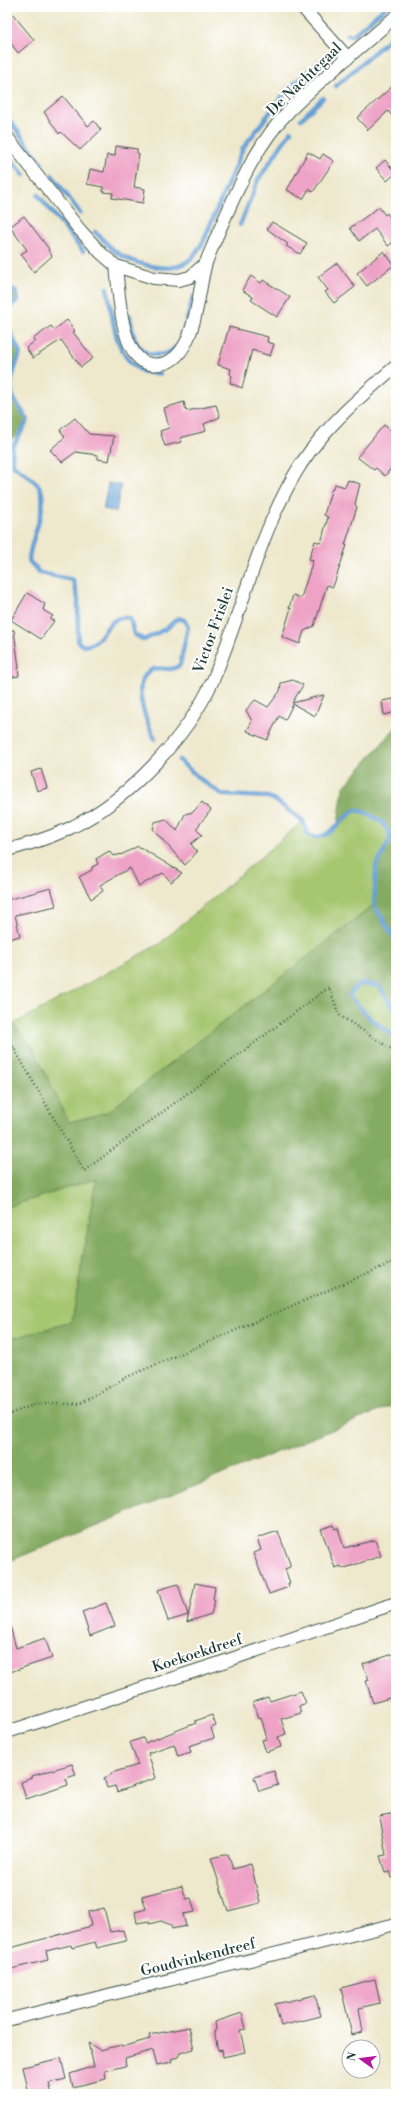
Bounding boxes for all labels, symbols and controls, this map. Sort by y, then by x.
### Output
street label: De Nachtegaal [263,38,346,120]
street label: Victor Frislei [189,584,238,677]
street label: Koekoekdreef [150,1630,245,1677]
street label: Goudvinkendreef [139,1934,258,1981]
north arrow [341,2039,381,2079]
text: N [344,2051,360,2063]

